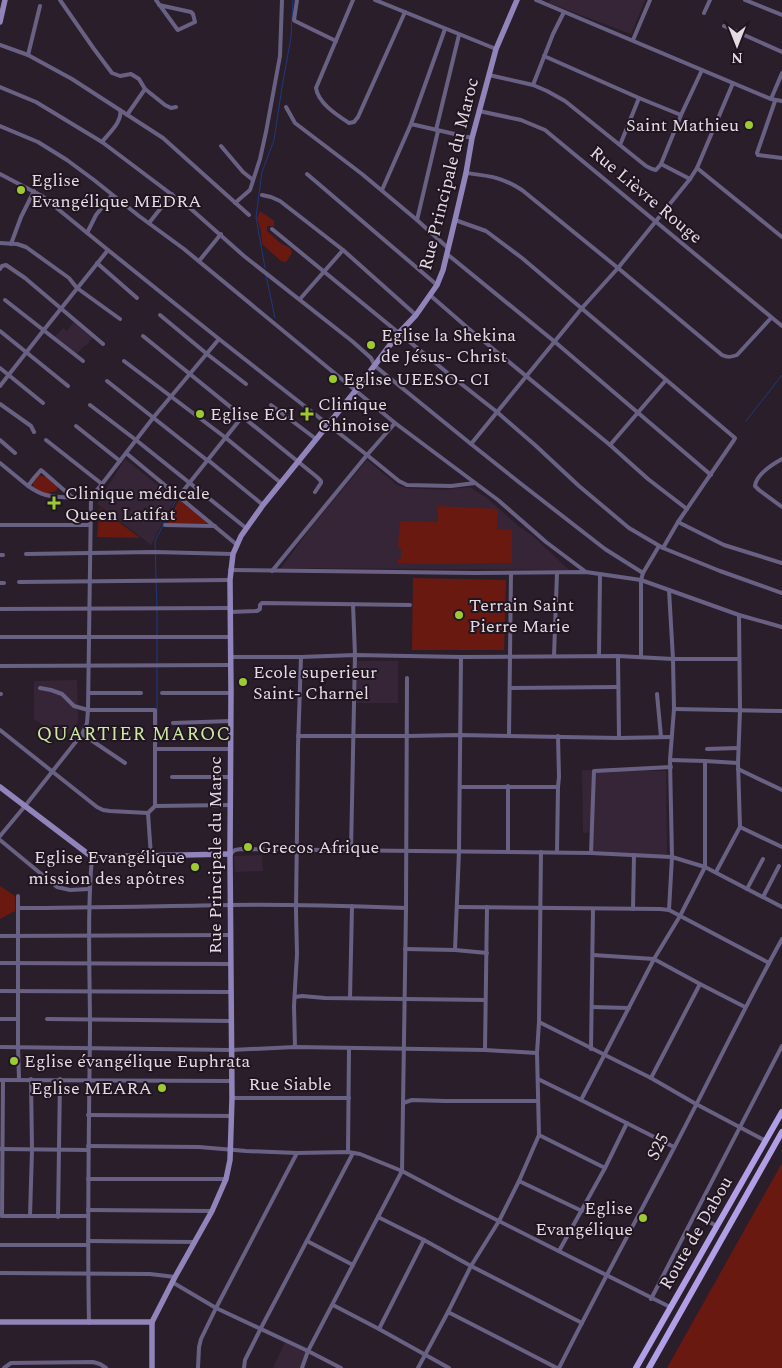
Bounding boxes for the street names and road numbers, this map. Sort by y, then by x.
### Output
street label: Rue Principale du Maroc [412,75,486,273]
street label: Rue Lièvre Rouge [584,140,708,250]
street label: Rue Principale du Maroc [202,756,229,954]
street label: Rue Siable [248,1071,332,1098]
street label: S25 [640,1128,676,1166]
street label: Route de Dabou [653,1171,739,1295]

